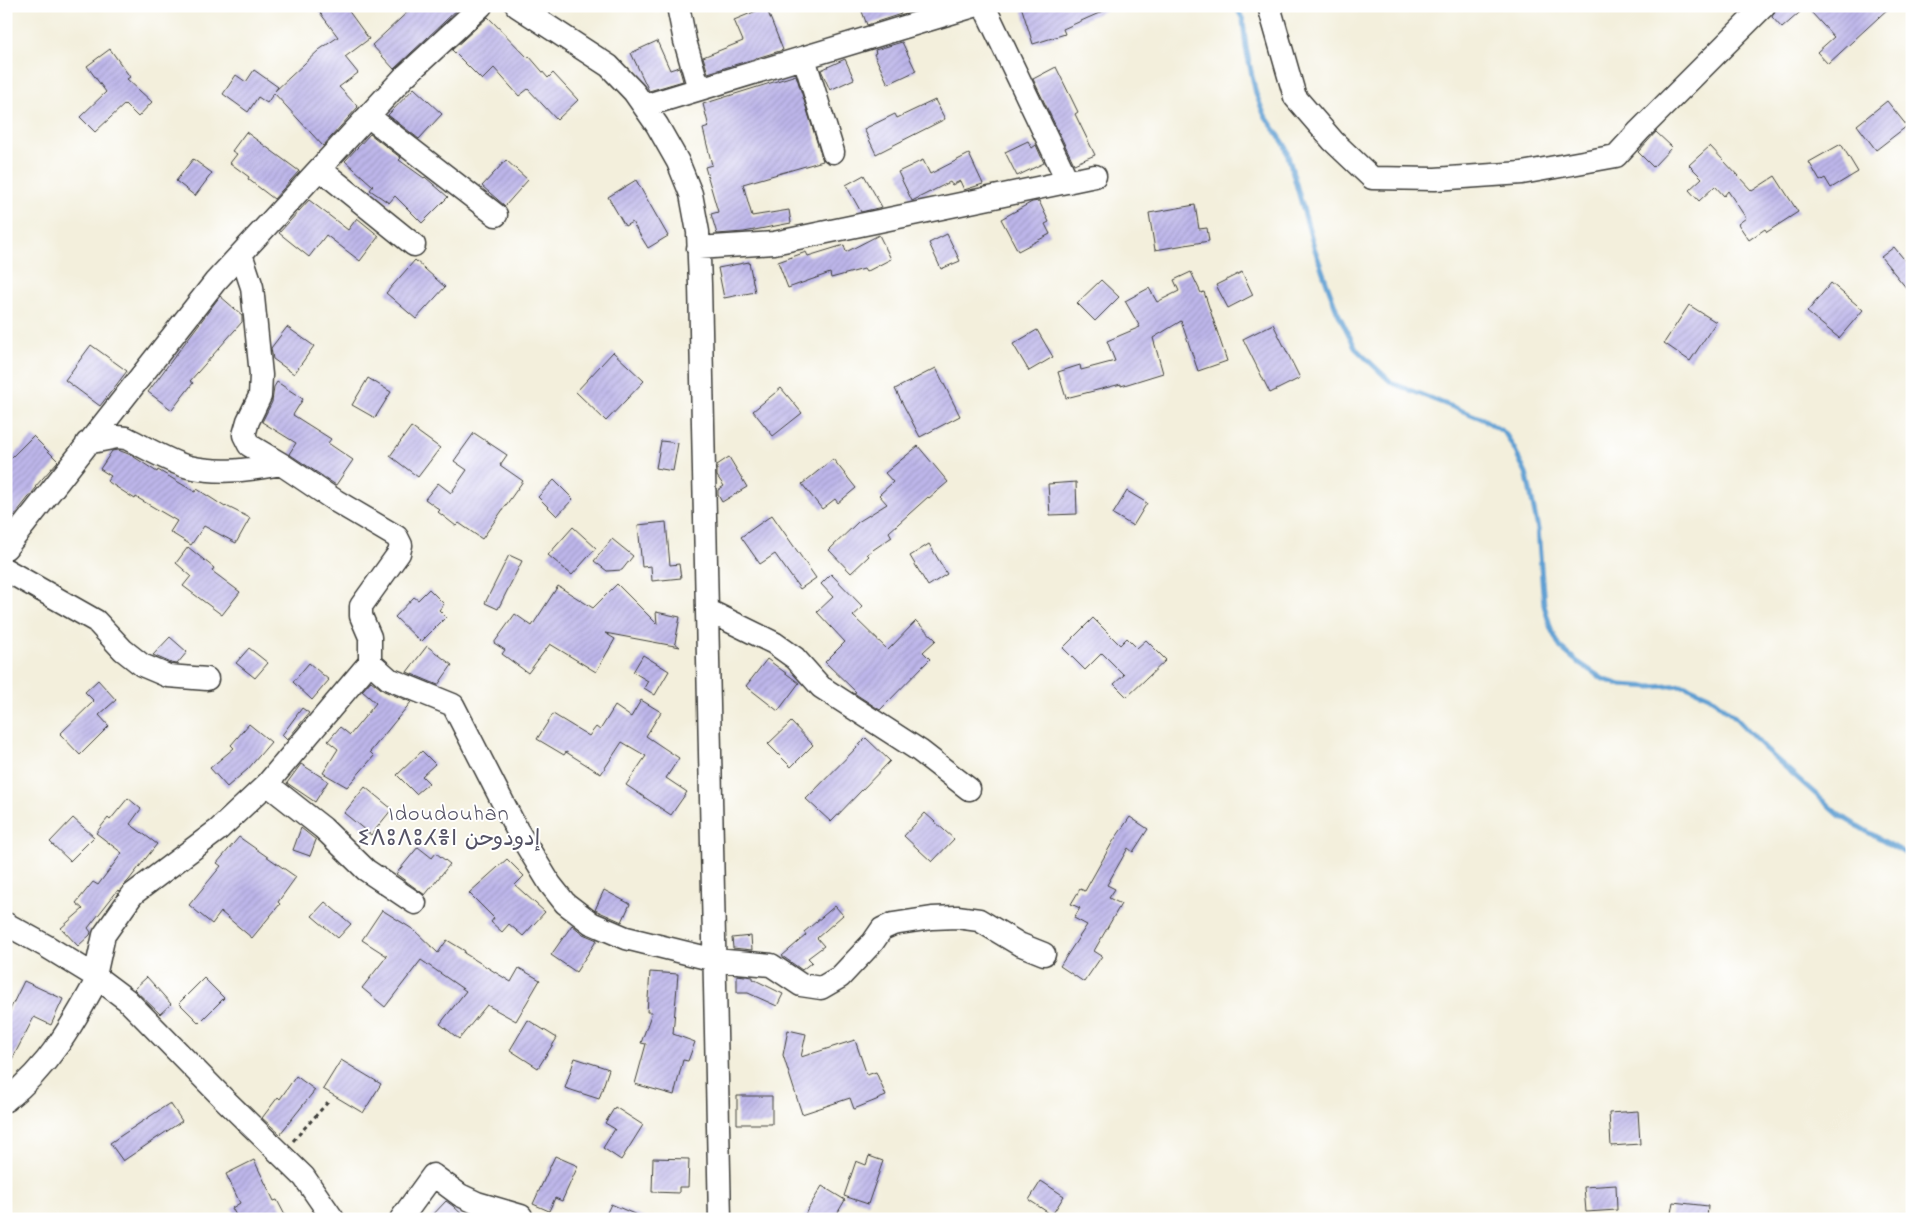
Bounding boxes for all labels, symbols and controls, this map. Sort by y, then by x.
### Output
district label: Idoudouhan ⵉⴷⵓⴷⵓⵃⴻⵏ إدودوحن [358,799,540,856]

